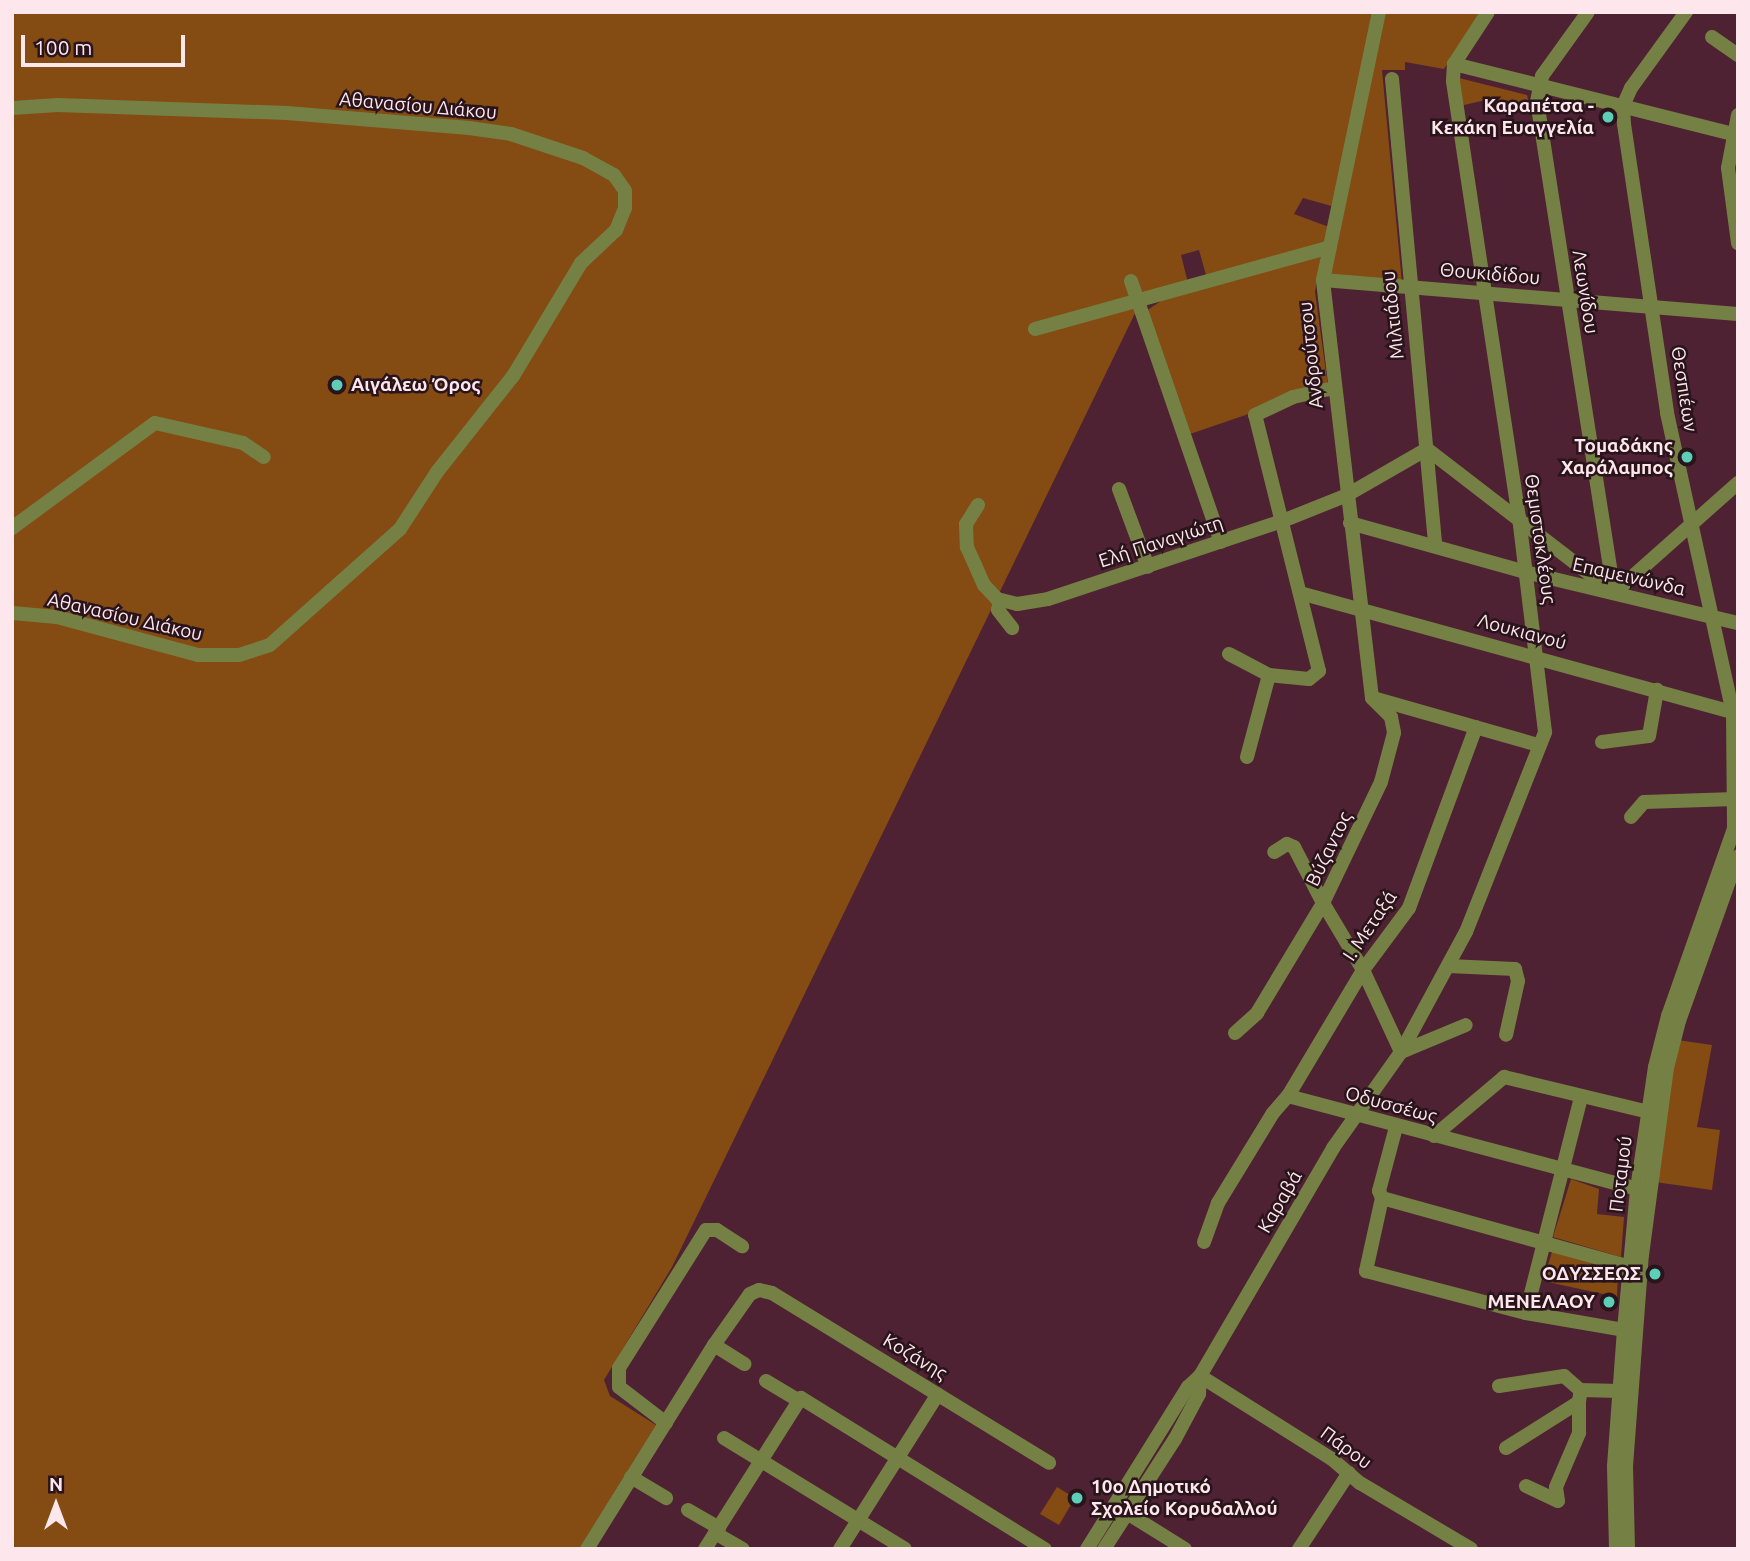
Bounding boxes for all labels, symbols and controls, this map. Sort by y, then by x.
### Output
scale bar [24,21,189,65]
text: 100 m [34,35,92,59]
street label: Αθανασίου Διάκου [338,88,498,124]
place label: Καραπέτσα - Κεκάκη Ευαγγελία [1431,95,1594,139]
marker: Καραπέτσα - Κεκάκη Ευαγγελία [1600,109,1616,125]
street label: Λεωνίδου [1567,248,1603,336]
street label: Θουκιδίδου [1439,258,1541,290]
street label: Μιλτιάδου [1377,270,1409,360]
street label: Ανδρούτσου [1294,300,1328,410]
street label: Θεσπιέων [1666,345,1702,433]
place label: Αιγάλεω Όρος [351,374,481,396]
marker: Αιγάλεω Όρος [329,377,345,393]
place label: Τομαδάκης Χαράλαμπος [1561,435,1673,479]
marker: Τομαδάκης Χαράλαμπος [1679,449,1695,465]
street label: Θεμιστοκλέους [1520,472,1560,606]
street label: Ελή Παναγιώτη [1096,511,1226,573]
street label: Επαμεινώνδα [1570,553,1688,601]
street label: Αθανασίου Διάκου [45,588,205,646]
street label: Λουκιανού [1475,609,1569,655]
street label: Βύζαντος [1301,808,1357,890]
street label: Ι. Μεταξά [1338,887,1402,965]
street label: Οδυσσέως [1343,1082,1439,1128]
street label: Ποταμού [1605,1135,1637,1213]
street label: Καραβά [1253,1167,1307,1237]
place label: ΟΔYΣΣΕΩΣ [1542,1263,1641,1285]
marker: ΟΔYΣΣΕΩΣ [1647,1266,1663,1282]
place label: ΜΕΝΕΛΑΟΥ [1487,1291,1595,1313]
marker: ΜΕΝΕΛΑΟΥ [1601,1294,1617,1310]
street label: Κοζάνης [879,1329,951,1385]
street label: Πάρου [1316,1422,1376,1474]
north arrow [21,1470,91,1540]
text: N [49,1473,63,1495]
place label: 10ο Δημοτικό Σχολείο Κορυδαλλού [1091,1476,1278,1520]
marker: 10ο Δημοτικό Σχολείο Κορυδαλλού [1069,1490,1085,1506]

